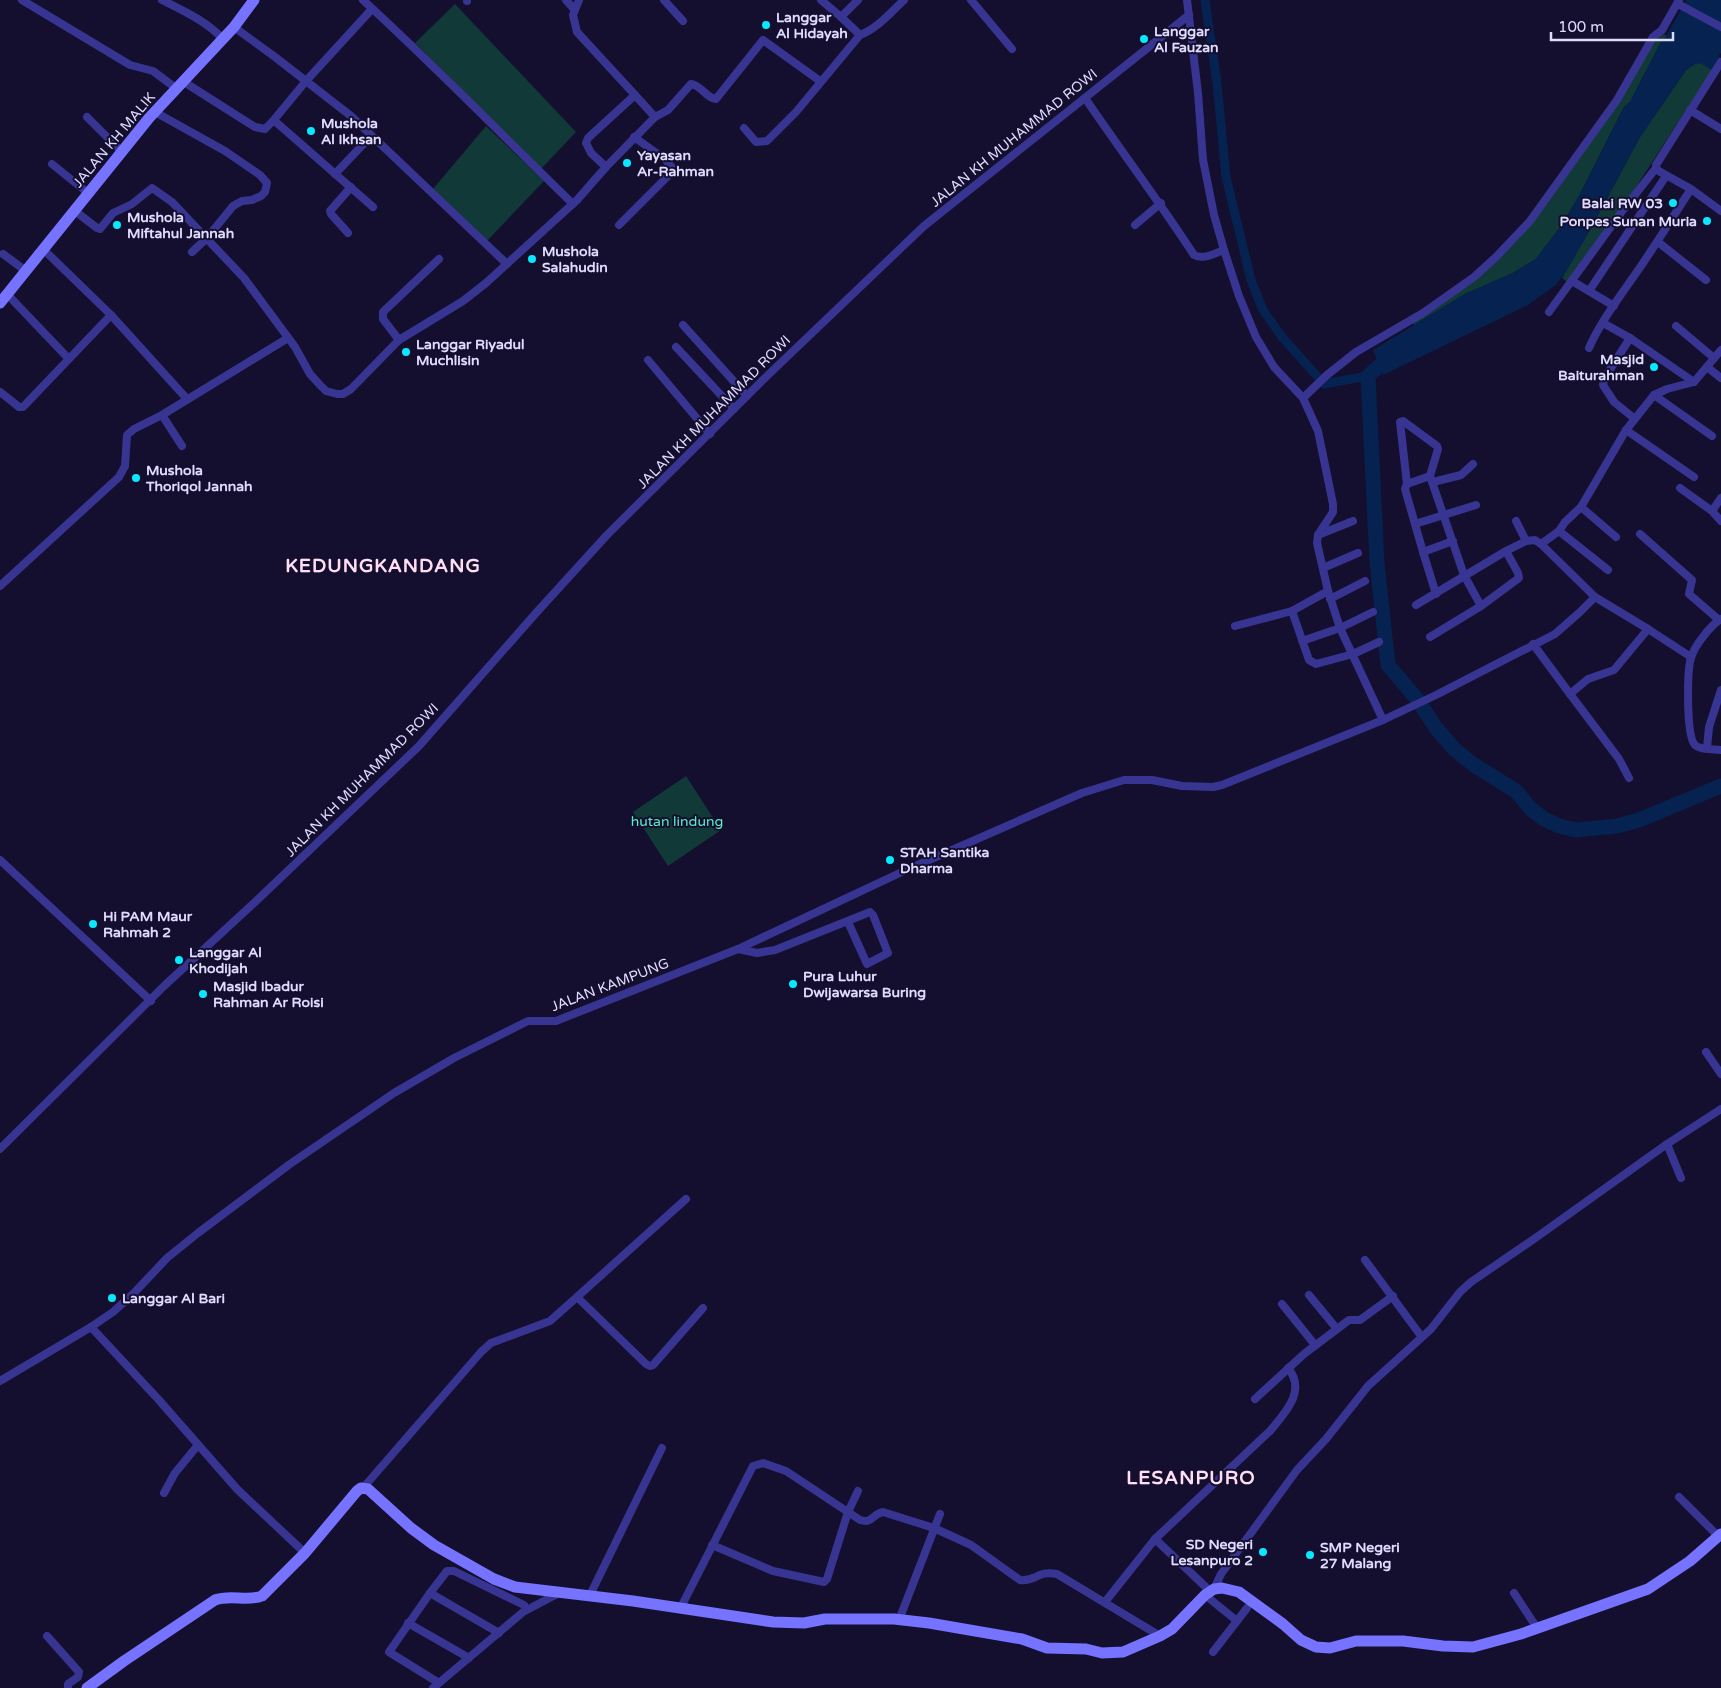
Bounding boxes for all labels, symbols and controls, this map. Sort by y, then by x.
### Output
place label: Langgar Al Hidayah [776,9,848,42]
scale bar [1551,10,1674,42]
text: 100 m [1558,18,1604,36]
marker: Langgar Al Hidayah [760,19,772,31]
place label: Langgar Al Fauzan [1154,23,1219,56]
marker: Langgar Al Fauzan [1138,33,1150,45]
street label: JALAN KH MUHAMMAD ROWI [927,65,1101,211]
street label: JALAN KH MALIK [69,89,159,191]
place label: Mushola Al Ikhsan [321,115,382,148]
marker: Mushola Al Ikhsan [305,125,317,137]
place label: Yayasan Ar-Rahman [637,147,714,180]
marker: Yayasan Ar-Rahman [621,157,633,169]
place label: Balai RW 03 [1582,195,1663,212]
marker: Balai RW 03 [1667,197,1679,209]
place label: Mushola Miftahul Jannah [127,209,234,242]
place label: Ponpes Sunan Muria [1559,213,1697,230]
marker: Ponpes Sunan Muria [1701,215,1713,227]
marker: Mushola Miftahul Jannah [111,219,123,231]
place label: Mushola Salahudin [542,243,608,276]
marker: Mushola Salahudin [526,253,538,265]
street label: JALAN KH MUHAMMAD ROWI [634,332,794,492]
place label: Langgar Riyadul Muchlisin [416,336,525,369]
marker: Langgar Riyadul Muchlisin [400,346,412,358]
place label: Masjid Baiturahman [1558,351,1644,384]
marker: Masjid Baiturahman [1648,361,1660,373]
place label: Mushola Thoriqol Jannah [145,462,253,495]
marker: Mushola Thoriqol Jannah [130,472,142,484]
district label: KEDUNGKANDANG [285,555,481,577]
street label: JALAN KH MUHAMMAD ROWI [282,700,442,860]
park label: hutan lindung [631,813,723,830]
place label: STAH Santika Dharma [900,844,990,877]
marker: STAH Santika Dharma [884,854,896,866]
place label: Hi PAM Maur Rahmah 2 [103,908,193,941]
marker: Hi PAM Maur Rahmah 2 [87,918,99,930]
place label: Langgar Al Khodijah [189,944,262,977]
marker: Langgar Al Khodijah [173,954,185,966]
street label: JALAN KAMPUNG [549,955,671,1015]
place label: Pura Luhur Dwijawarsa Buring [803,968,926,1001]
place label: Masjid Ibadur Rahman Ar Roisi [213,978,324,1011]
marker: Pura Luhur Dwijawarsa Buring [787,978,799,990]
marker: Masjid Ibadur Rahman Ar Roisi [197,988,209,1000]
place label: Langgar Al Bari [122,1290,225,1307]
marker: Langgar Al Bari [106,1292,118,1304]
district label: LESANPURO [1126,1467,1256,1489]
place label: SD Negeri Lesanpuro 2 [1170,1536,1253,1569]
place label: SMP Negeri 27 Malang [1320,1539,1400,1572]
marker: SD Negeri Lesanpuro 2 [1257,1546,1269,1558]
marker: SMP Negeri 27 Malang [1304,1549,1316,1561]

